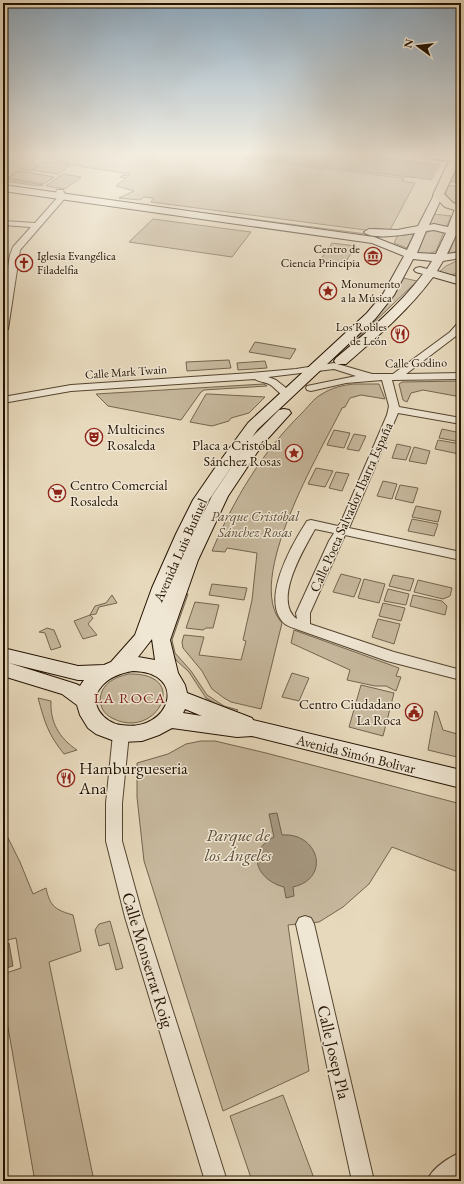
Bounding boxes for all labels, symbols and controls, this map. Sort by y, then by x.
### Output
north arrow [398,26,438,66]
text: N [400,37,416,50]
place label: Centro de Ciencia Principia [281,241,360,271]
museum icon: Centro de Ciencia Principia [363,246,383,266]
place label: Iglesia Evangélica Filadelfia [37,248,116,278]
church icon: Iglesia Evangélica Filadelfia [14,253,34,273]
place label: Monumento a la Música [341,276,400,306]
place icon: Monumento a la Música [318,281,338,301]
place label: Los Robles de León [336,319,388,349]
restaurant icon: Los Robles de León [390,324,410,344]
street label: Calle Godino [385,354,447,372]
street label: Calle Mark Twain [84,361,168,383]
street label: Calle Poeta Salvador Ibarra España [305,419,397,595]
place label: Multicines Rosaleda [107,420,165,454]
theatre icon: Multicines Rosaleda [84,427,104,447]
place label: Placa a Cristóbal Sánchez Rosas [192,436,282,470]
place icon: Placa a Cristóbal Sánchez Rosas [284,443,304,463]
place label: Centro Comercial Rosaleda [70,476,168,510]
supermarket icon: Centro Comercial Rosaleda [47,483,67,503]
street label: Avenida Luis Buñuel [149,495,211,606]
park label: Parque Cristóbal Sánchez Rosas [211,507,300,541]
district label: LA ROCA [94,688,166,707]
place label: Centro Ciudadano La Roca [299,695,401,729]
public building icon: Centro Ciudadano La Roca [404,702,424,722]
street label: Avenida Simón Bolivar [294,730,418,778]
place label: Hamburgueseria Ana [78,757,188,799]
restaurant icon: Hamburgueseria Ana [56,768,76,788]
park label: Parque de los Ángeles [205,824,272,866]
street label: Calle Monserrat Roig [117,890,179,1031]
street label: Calle Josep Pla [313,1003,356,1101]

